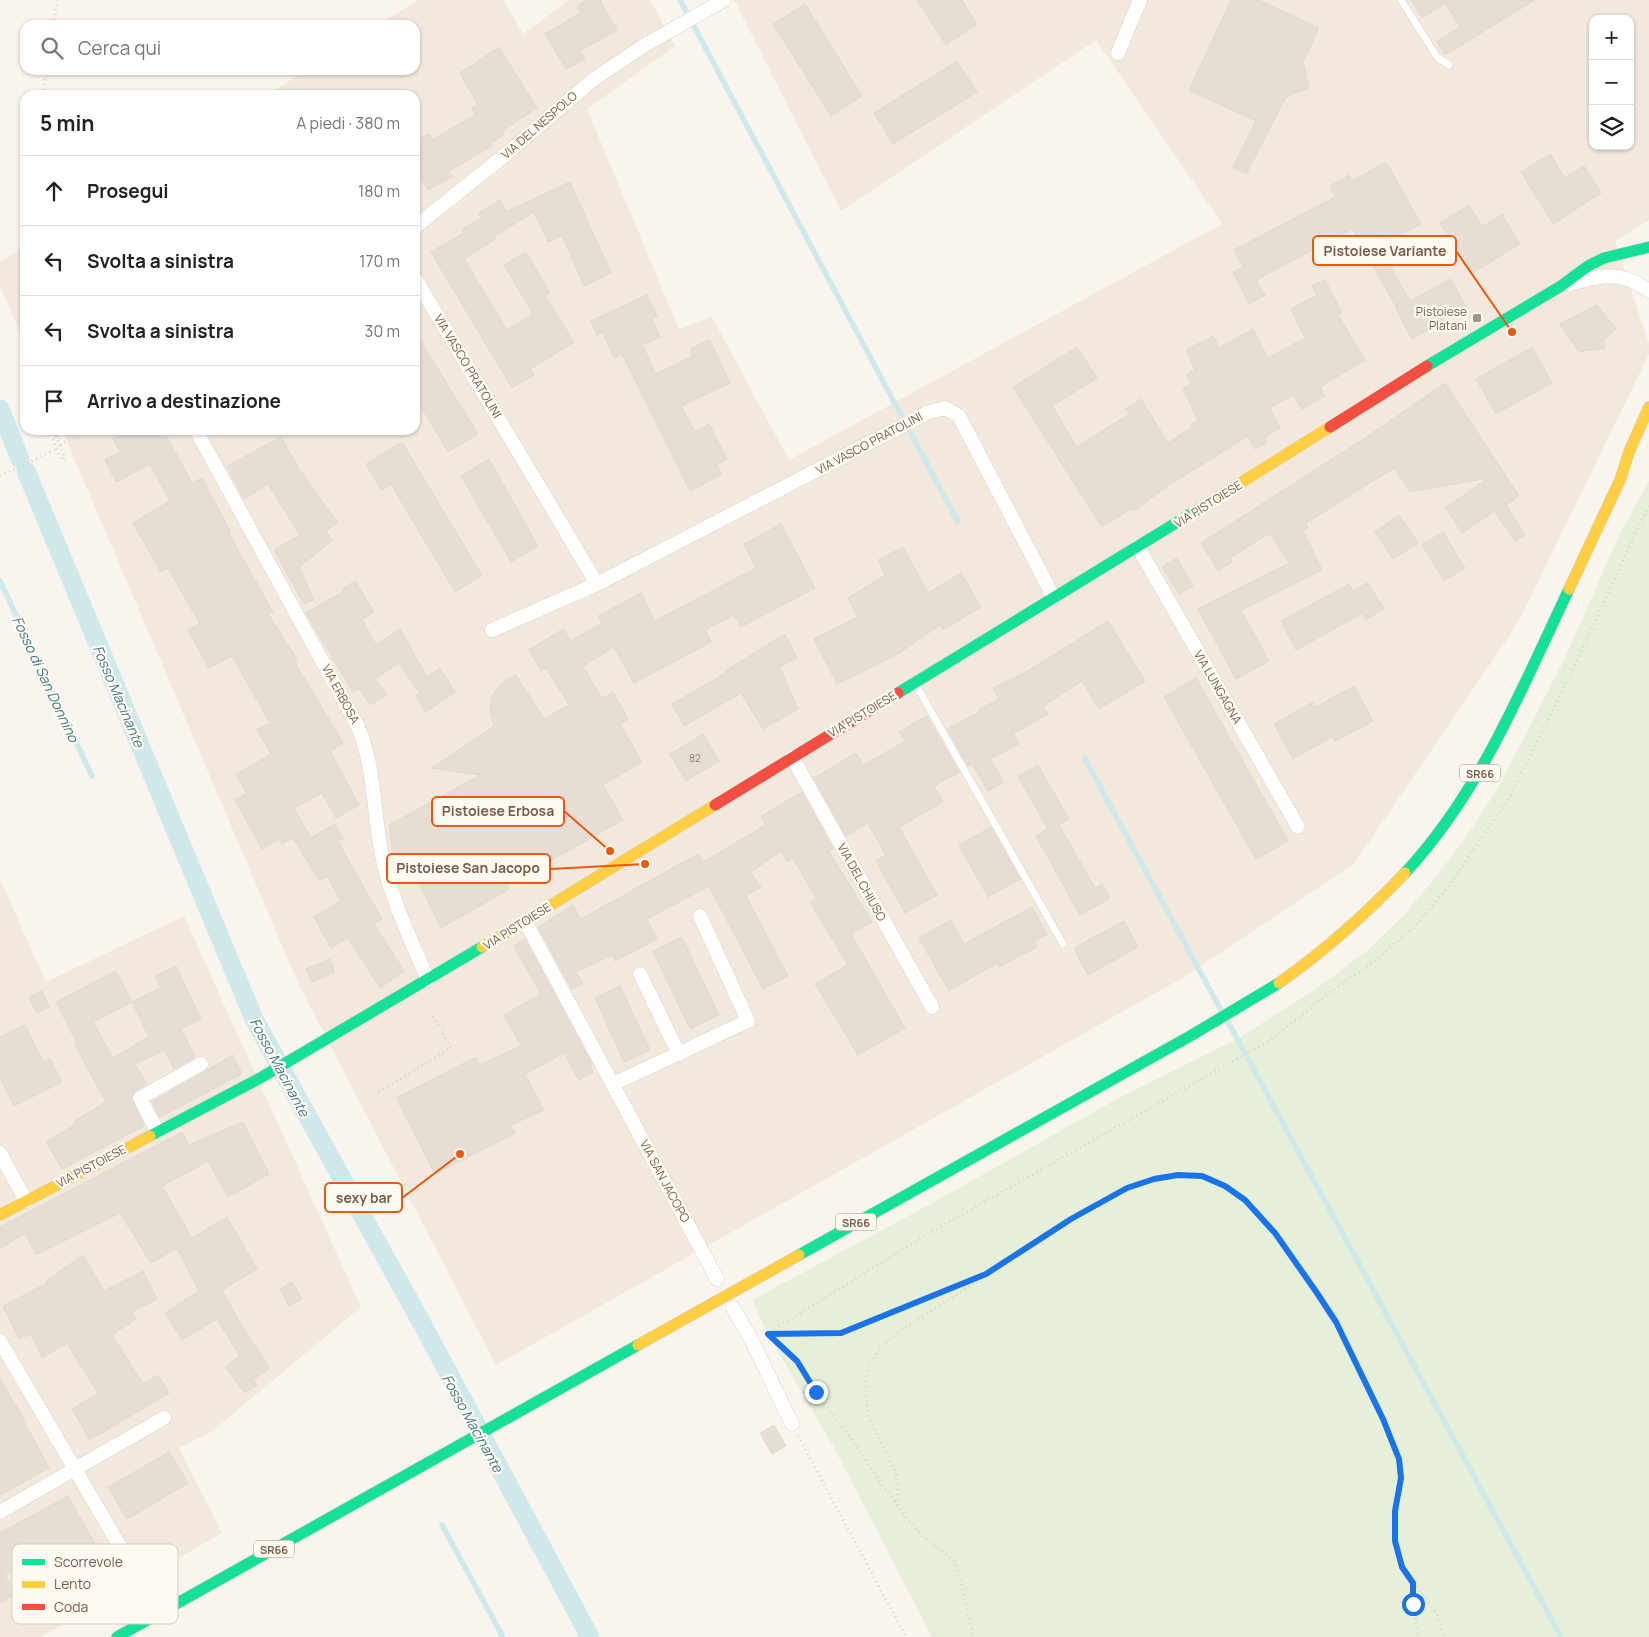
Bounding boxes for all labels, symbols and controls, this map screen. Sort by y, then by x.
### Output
map controls [1589,15,1634,150]
button: + [1589,15,1634,60]
search box [20,20,420,75]
icon: search [38,34,66,62]
text: Cerca qui [78,35,161,61]
button: − [1589,60,1634,105]
street label: VIA DEL NESPOLO [497,87,581,163]
button: layers [1589,105,1634,150]
text: 5 min [40,109,94,137]
text: A piedi · 380 m [296,112,400,134]
icon: ahead [40,177,68,205]
text: Prosegui [87,178,169,204]
text: 180 m [358,180,400,202]
callout: Pistoiese Variante [1313,236,1456,265]
text: Pistoiese Variante [1324,241,1446,260]
icon: left [40,247,68,275]
text: Svolta a sinistra [87,248,234,274]
text: 170 m [359,250,400,272]
place label: Pistoiese Platani [1416,303,1467,334]
street label: VIA VASCO PRATOLINI [430,311,506,421]
marker: Pistoiese Platani [1471,312,1483,324]
icon: left [40,317,68,345]
text: Svolta a sinistra [87,318,234,344]
text: 30 m [365,320,400,342]
icon: arrive [40,387,68,415]
text: Arrivo a destinazione [87,388,281,414]
street label: VIA VASCO PRATOLINI [813,408,925,478]
street label: VIA PISTOIESE [1171,476,1245,532]
water label: Fosso di San Donnino [8,613,84,746]
water label: Fosso Macinante [89,642,149,751]
street label: VIA LUNGAGNA [1190,647,1246,727]
street label: VIA ERBOSA [318,661,364,727]
street label: VIA PISTOIESE [825,687,899,741]
house number: 82 [689,751,701,765]
road number: SR66 [1460,764,1500,781]
callout: Pistoiese Erbosa [432,797,564,826]
text: Pistoiese Erbosa [442,801,554,820]
street label: VIA DEL CHIUSO [834,840,891,924]
callout: Pistoiese San Jacopo [387,854,550,883]
text: Pistoiese San Jacopo [396,858,540,877]
street label: VIA PISTOIESE [480,898,554,954]
water label: Fosso Macinante [246,1014,314,1120]
street label: VIA SAN JACOPO [636,1137,694,1226]
street label: VIA PISTOIESE [53,1140,129,1192]
callout: sexy bar [325,1183,402,1212]
text: sexy bar [336,1188,393,1207]
road number: SR66 [836,1214,876,1230]
water label: Fosso Macinante [438,1371,508,1476]
route end [805,1381,828,1404]
road number: SR66 [254,1540,294,1558]
legend [12,1544,178,1624]
text: Scorrevole [54,1552,123,1571]
text: Lento [54,1574,91,1593]
route start [1402,1593,1425,1616]
text: Coda [54,1597,88,1616]

